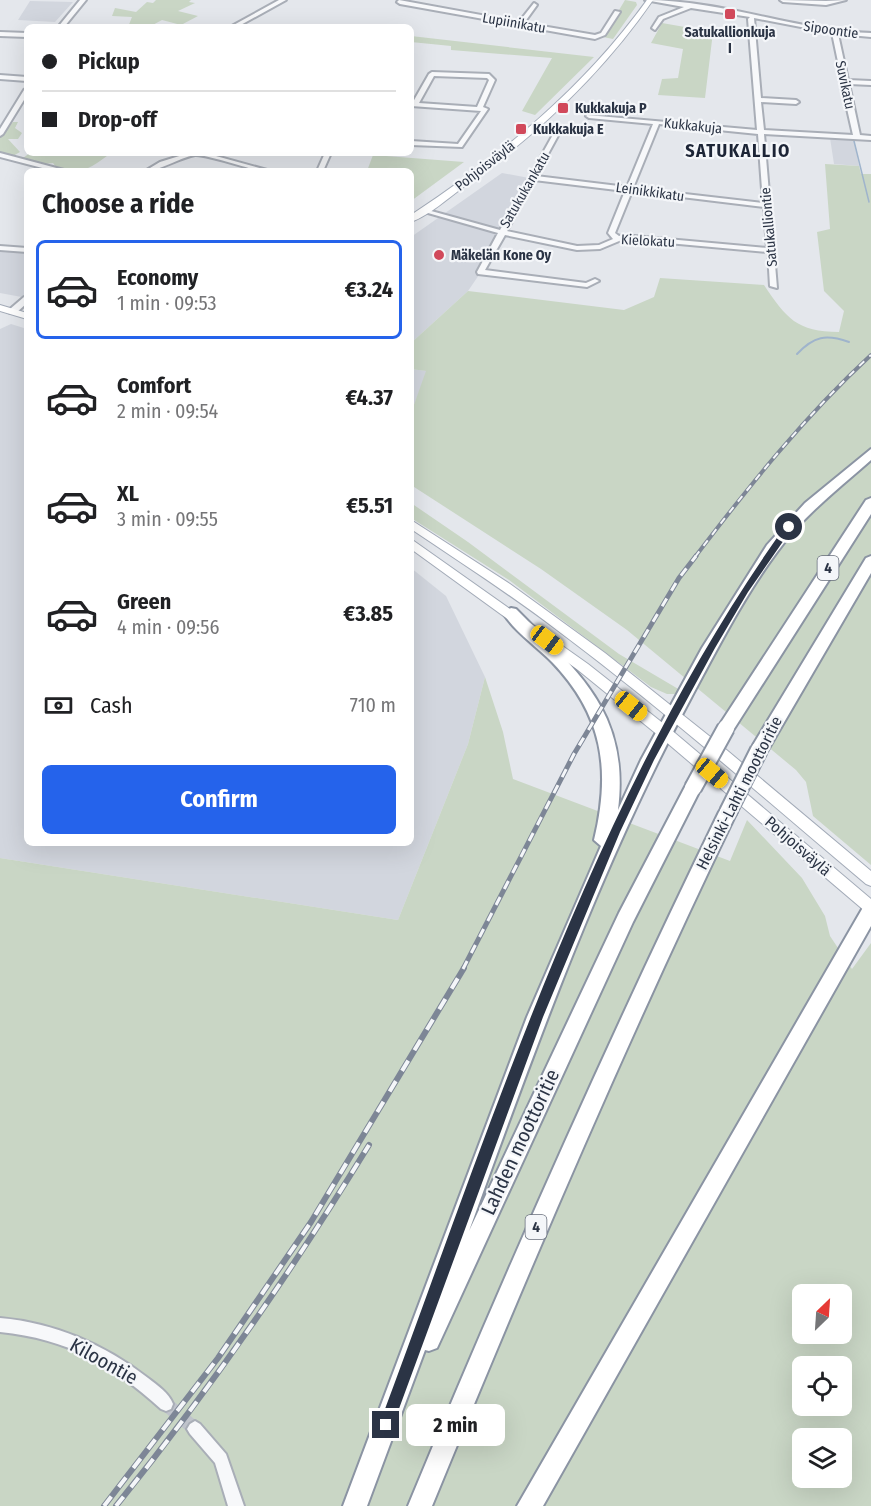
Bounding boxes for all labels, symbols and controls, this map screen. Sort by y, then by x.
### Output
marker: Satukallionkuja I [723,7,737,21]
street label: Lupiinikatu [481,9,547,37]
street label: Sipoontie [803,18,860,42]
place label: Satukallionkuja I [684,24,776,57]
text: Pickup [78,48,140,75]
street label: Suvikatu [832,59,858,111]
place label: Kukkakuja P [575,100,647,117]
marker: Kukkakuja P [556,101,570,115]
text: Drop-off [78,106,157,133]
street label: Kukkakuja [663,114,723,138]
place label: Kukkakuja E [533,121,604,138]
marker: Kukkakuja E [514,122,528,136]
street label: Pohjoisväylä [452,137,518,195]
district label: SATUKALLIO [685,140,791,162]
street label: Satukukankatu [496,149,554,231]
street label: Leinikkikatu [615,179,685,205]
street label: Satukalliontie [757,187,781,267]
text: Choose a ride [42,188,194,220]
street label: Kielokatu [621,231,675,251]
place label: Mäkelän Kone Oy [451,247,552,264]
marker: Mäkelän Kone Oy [432,248,446,262]
icon: car [45,263,99,317]
text: Economy [117,264,198,291]
text: €3.24 [345,276,393,303]
text: 1 min · 09:53 [117,291,216,315]
icon: car [45,371,99,425]
text: Comfort [117,372,191,399]
text: €4.37 [346,384,393,411]
text: 2 min · 09:54 [117,399,218,423]
icon: car [45,479,99,533]
text: XL [117,480,139,507]
text: €5.51 [346,492,393,519]
text: 3 min · 09:55 [117,507,218,531]
route start [775,513,802,540]
road number: 4 [818,556,838,580]
icon: car [45,587,99,641]
text: Green [117,588,171,615]
text: €3.85 [343,600,393,627]
text: 4 min · 09:56 [117,615,219,639]
car [527,622,567,658]
car [611,688,651,724]
icon: cash [42,689,75,722]
text: Cash [90,692,133,719]
text: 710 m [350,693,396,717]
street label: Helsinki-Lahti moottoritie [692,713,786,873]
car [692,755,732,791]
button: Confirm [42,765,396,834]
street label: Pohjoisväylä [761,812,835,880]
street label: Lahden moottoritie [476,1065,564,1219]
road number: 4 [526,1215,546,1239]
north arrow [792,1284,852,1344]
map controls [792,1284,852,1488]
street label: Kiloontie [66,1333,142,1389]
button: locate [792,1356,852,1416]
callout: 2 min [407,1404,506,1446]
route end [372,1411,399,1438]
text: 2 min [433,1413,478,1437]
button: layers [792,1428,852,1488]

